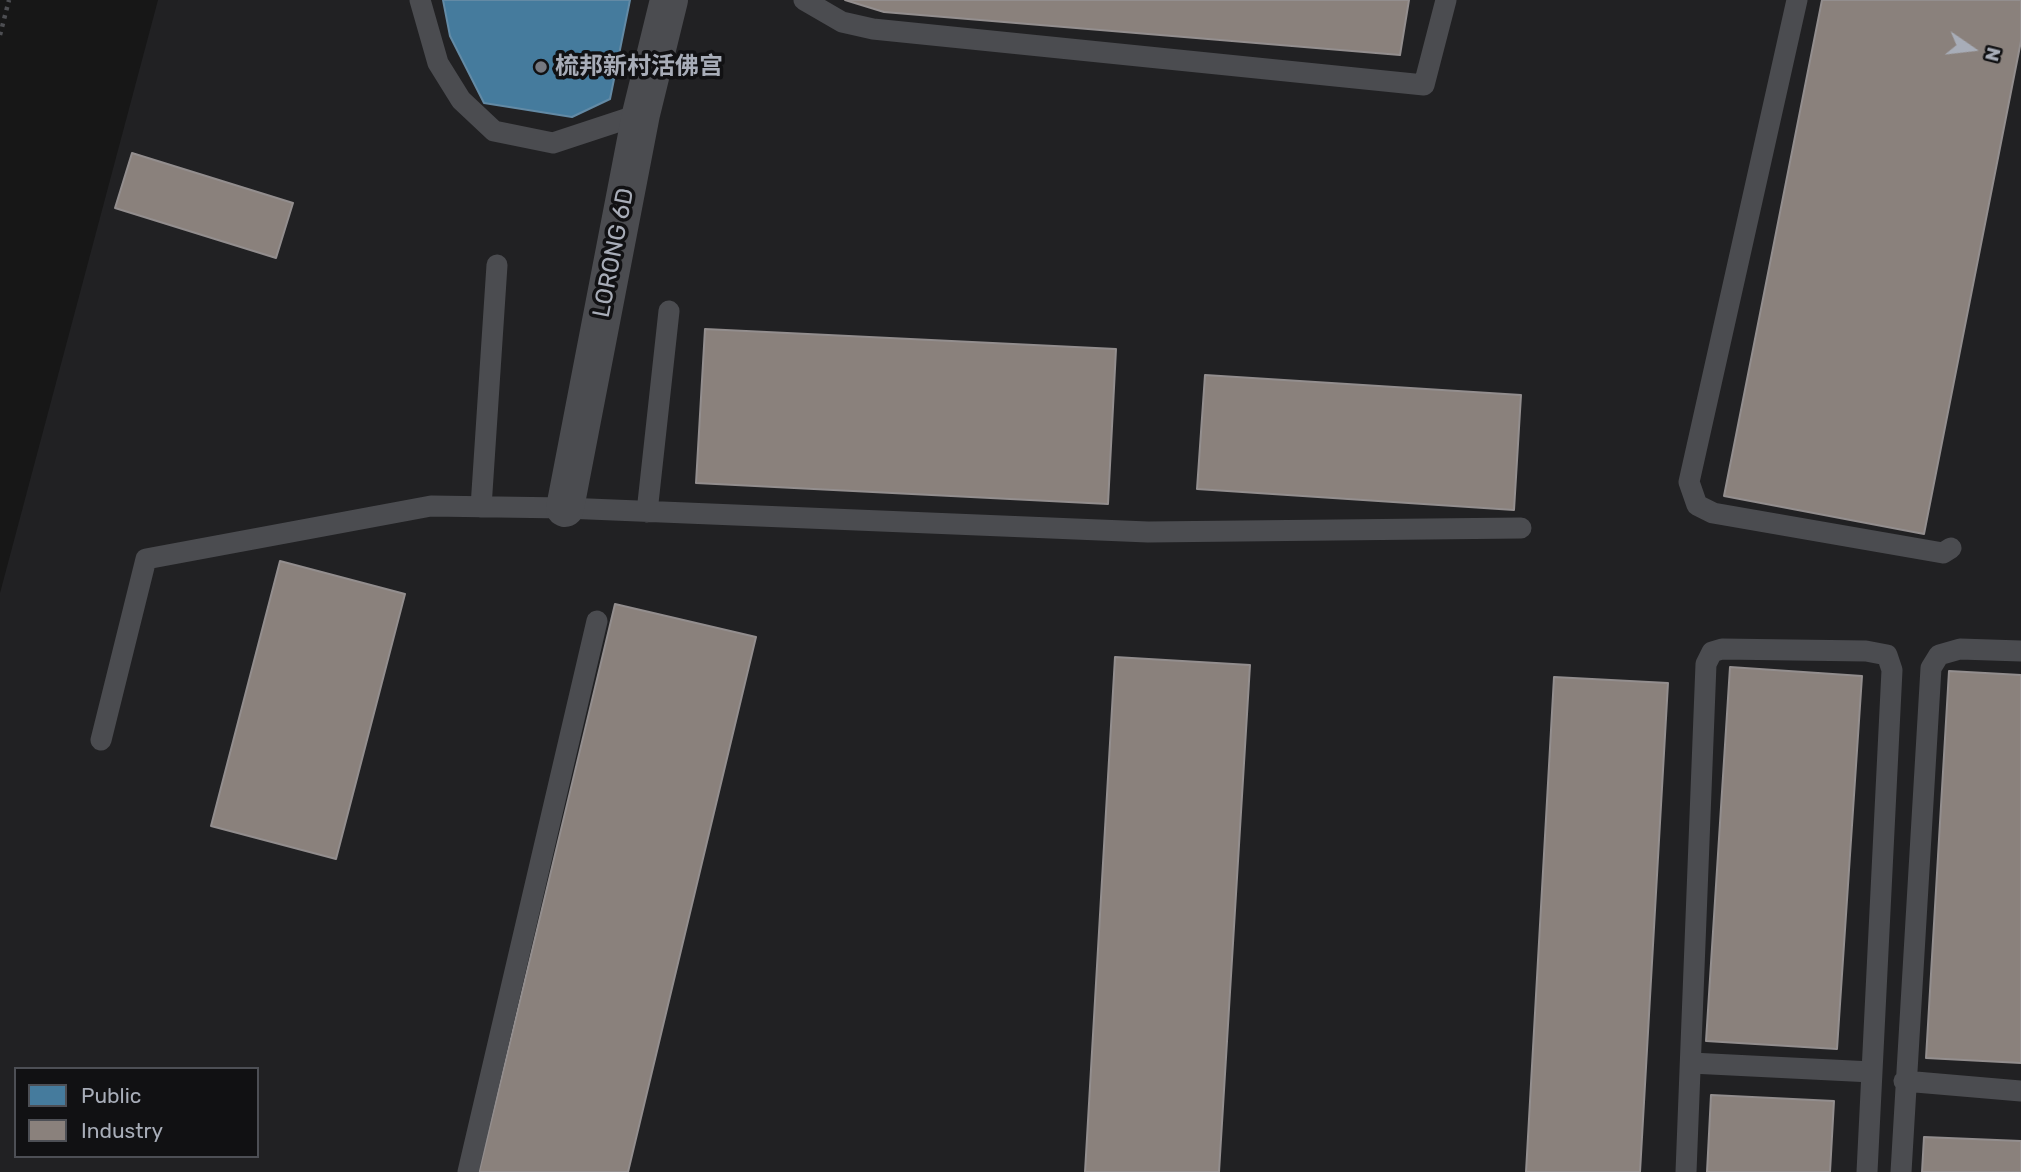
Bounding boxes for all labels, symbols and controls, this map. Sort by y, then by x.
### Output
north arrow [1937,14,2007,84]
text: N [1980,45,2006,64]
place label: 梳邦新村活佛宫 [555,53,723,81]
marker: 梳邦新村活佛宫 [533,59,549,75]
street label: LORONG 6D [587,186,641,320]
legend [14,1067,259,1158]
text: Public [81,1083,141,1108]
text: Industry [81,1118,163,1143]

